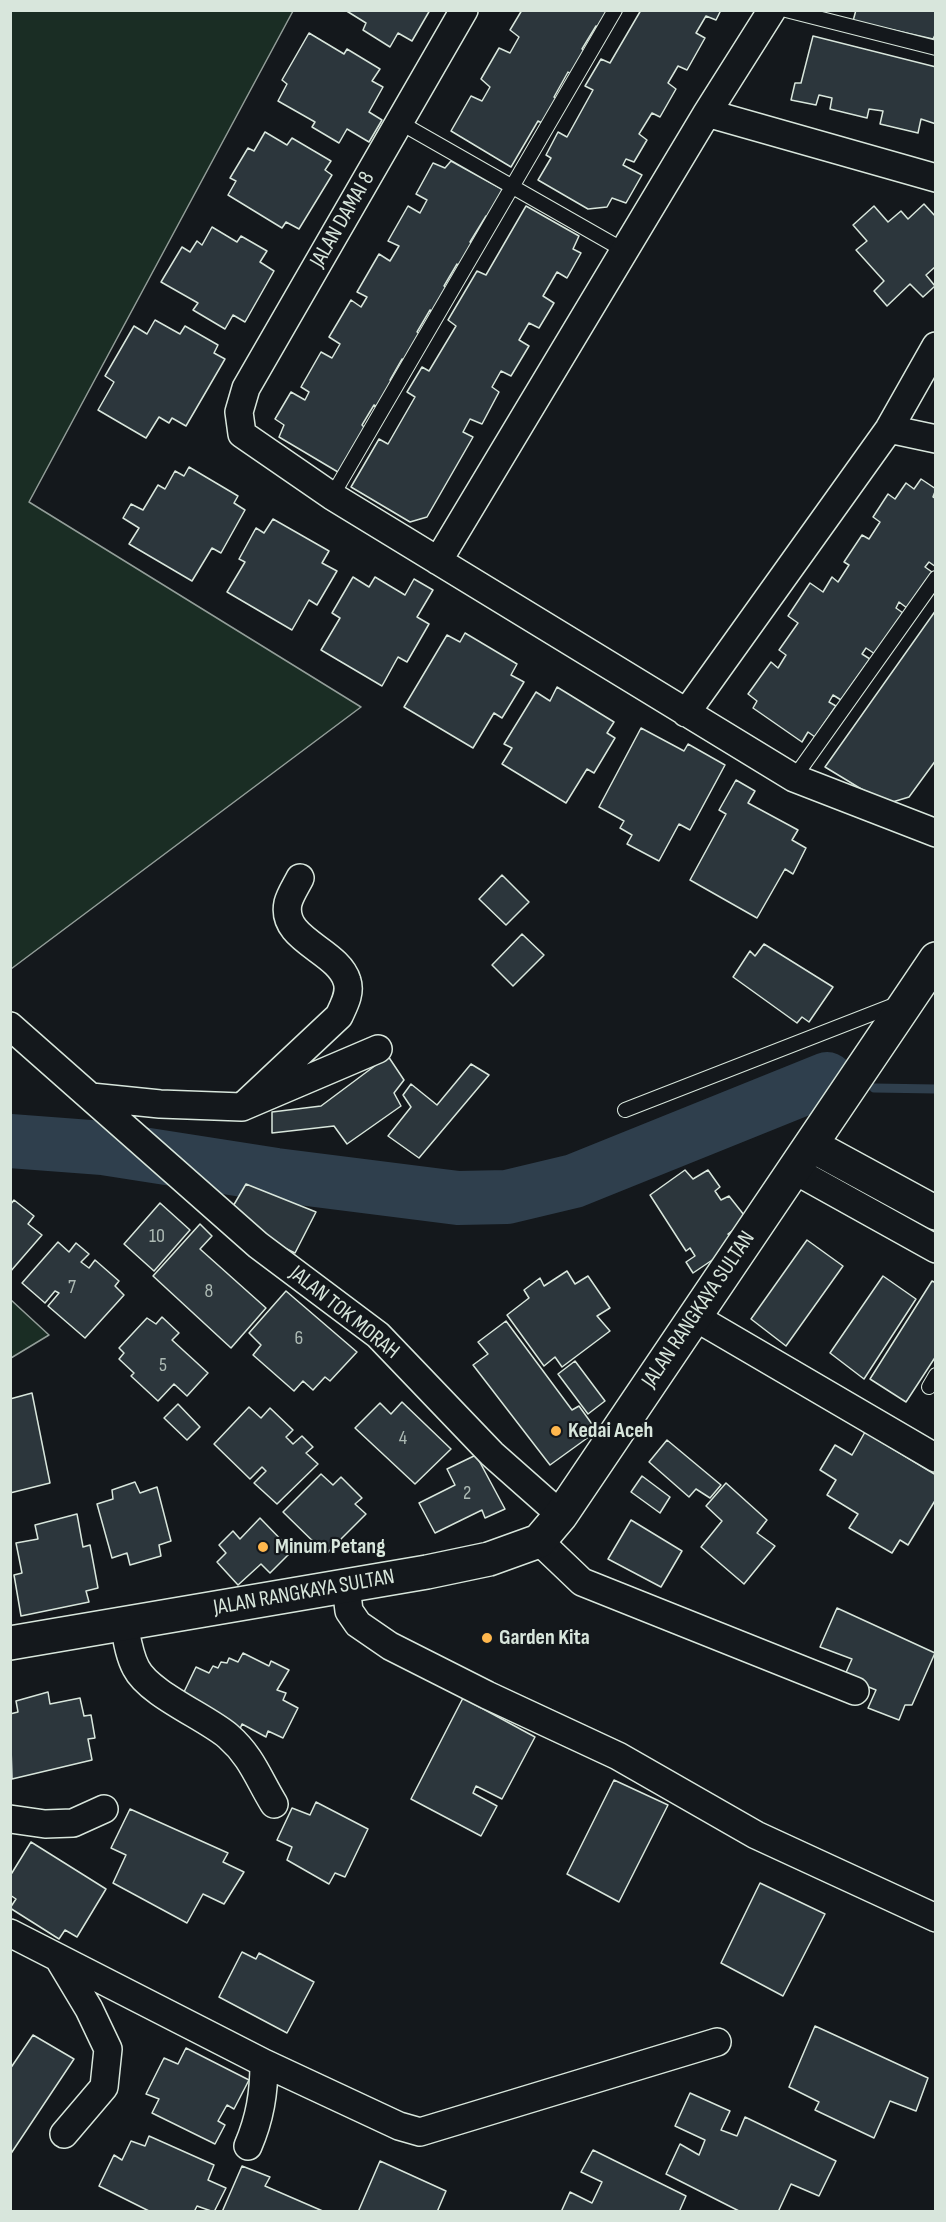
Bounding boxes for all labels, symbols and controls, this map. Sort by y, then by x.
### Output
street label: JALAN DAMAI 8 [305,167,381,273]
house number: 10 [149,1225,165,1249]
street label: JALAN RANGKAYA SULTAN [637,1227,761,1393]
street label: JALAN TOK MORAH [284,1261,404,1365]
house number: 7 [68,1276,76,1300]
house number: 8 [205,1280,213,1304]
house number: 6 [295,1327,303,1351]
house number: 5 [159,1354,167,1378]
place label: Kedai Aceh [568,1418,653,1444]
marker: Kedai Aceh [549,1424,563,1438]
house number: 4 [399,1427,407,1451]
house number: 2 [463,1482,471,1506]
place label: Minum Petang [275,1534,385,1560]
marker: Minum Petang [256,1540,270,1554]
street label: JALAN RANGKAYA SULTAN [211,1564,397,1622]
place label: Garden Kita [499,1625,590,1651]
marker: Garden Kita [480,1631,494,1645]

